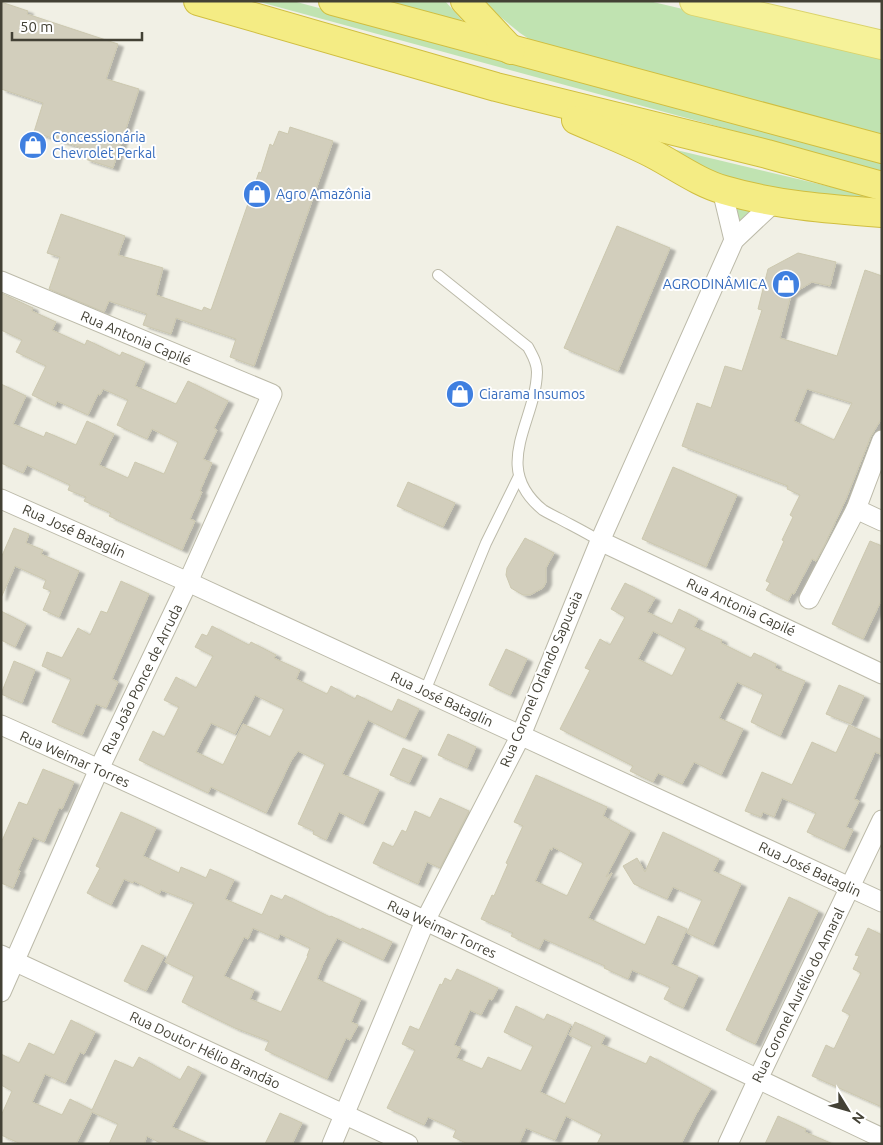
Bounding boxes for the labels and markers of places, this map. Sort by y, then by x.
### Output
place label: Concessionária Chevrolet Perkal [52,129,156,161]
shop icon: Concessionária Chevrolet Perkal [18,130,48,160]
shop icon: Agro Amazônia [242,179,272,209]
place label: Agro Amazônia [276,186,371,202]
shop icon: AGRODINÂMICA [771,269,801,299]
place label: AGRODINÂMICA [663,275,767,292]
shop icon: Ciarama Insumos [445,379,475,409]
place label: Ciarama Insumos [479,386,585,402]

